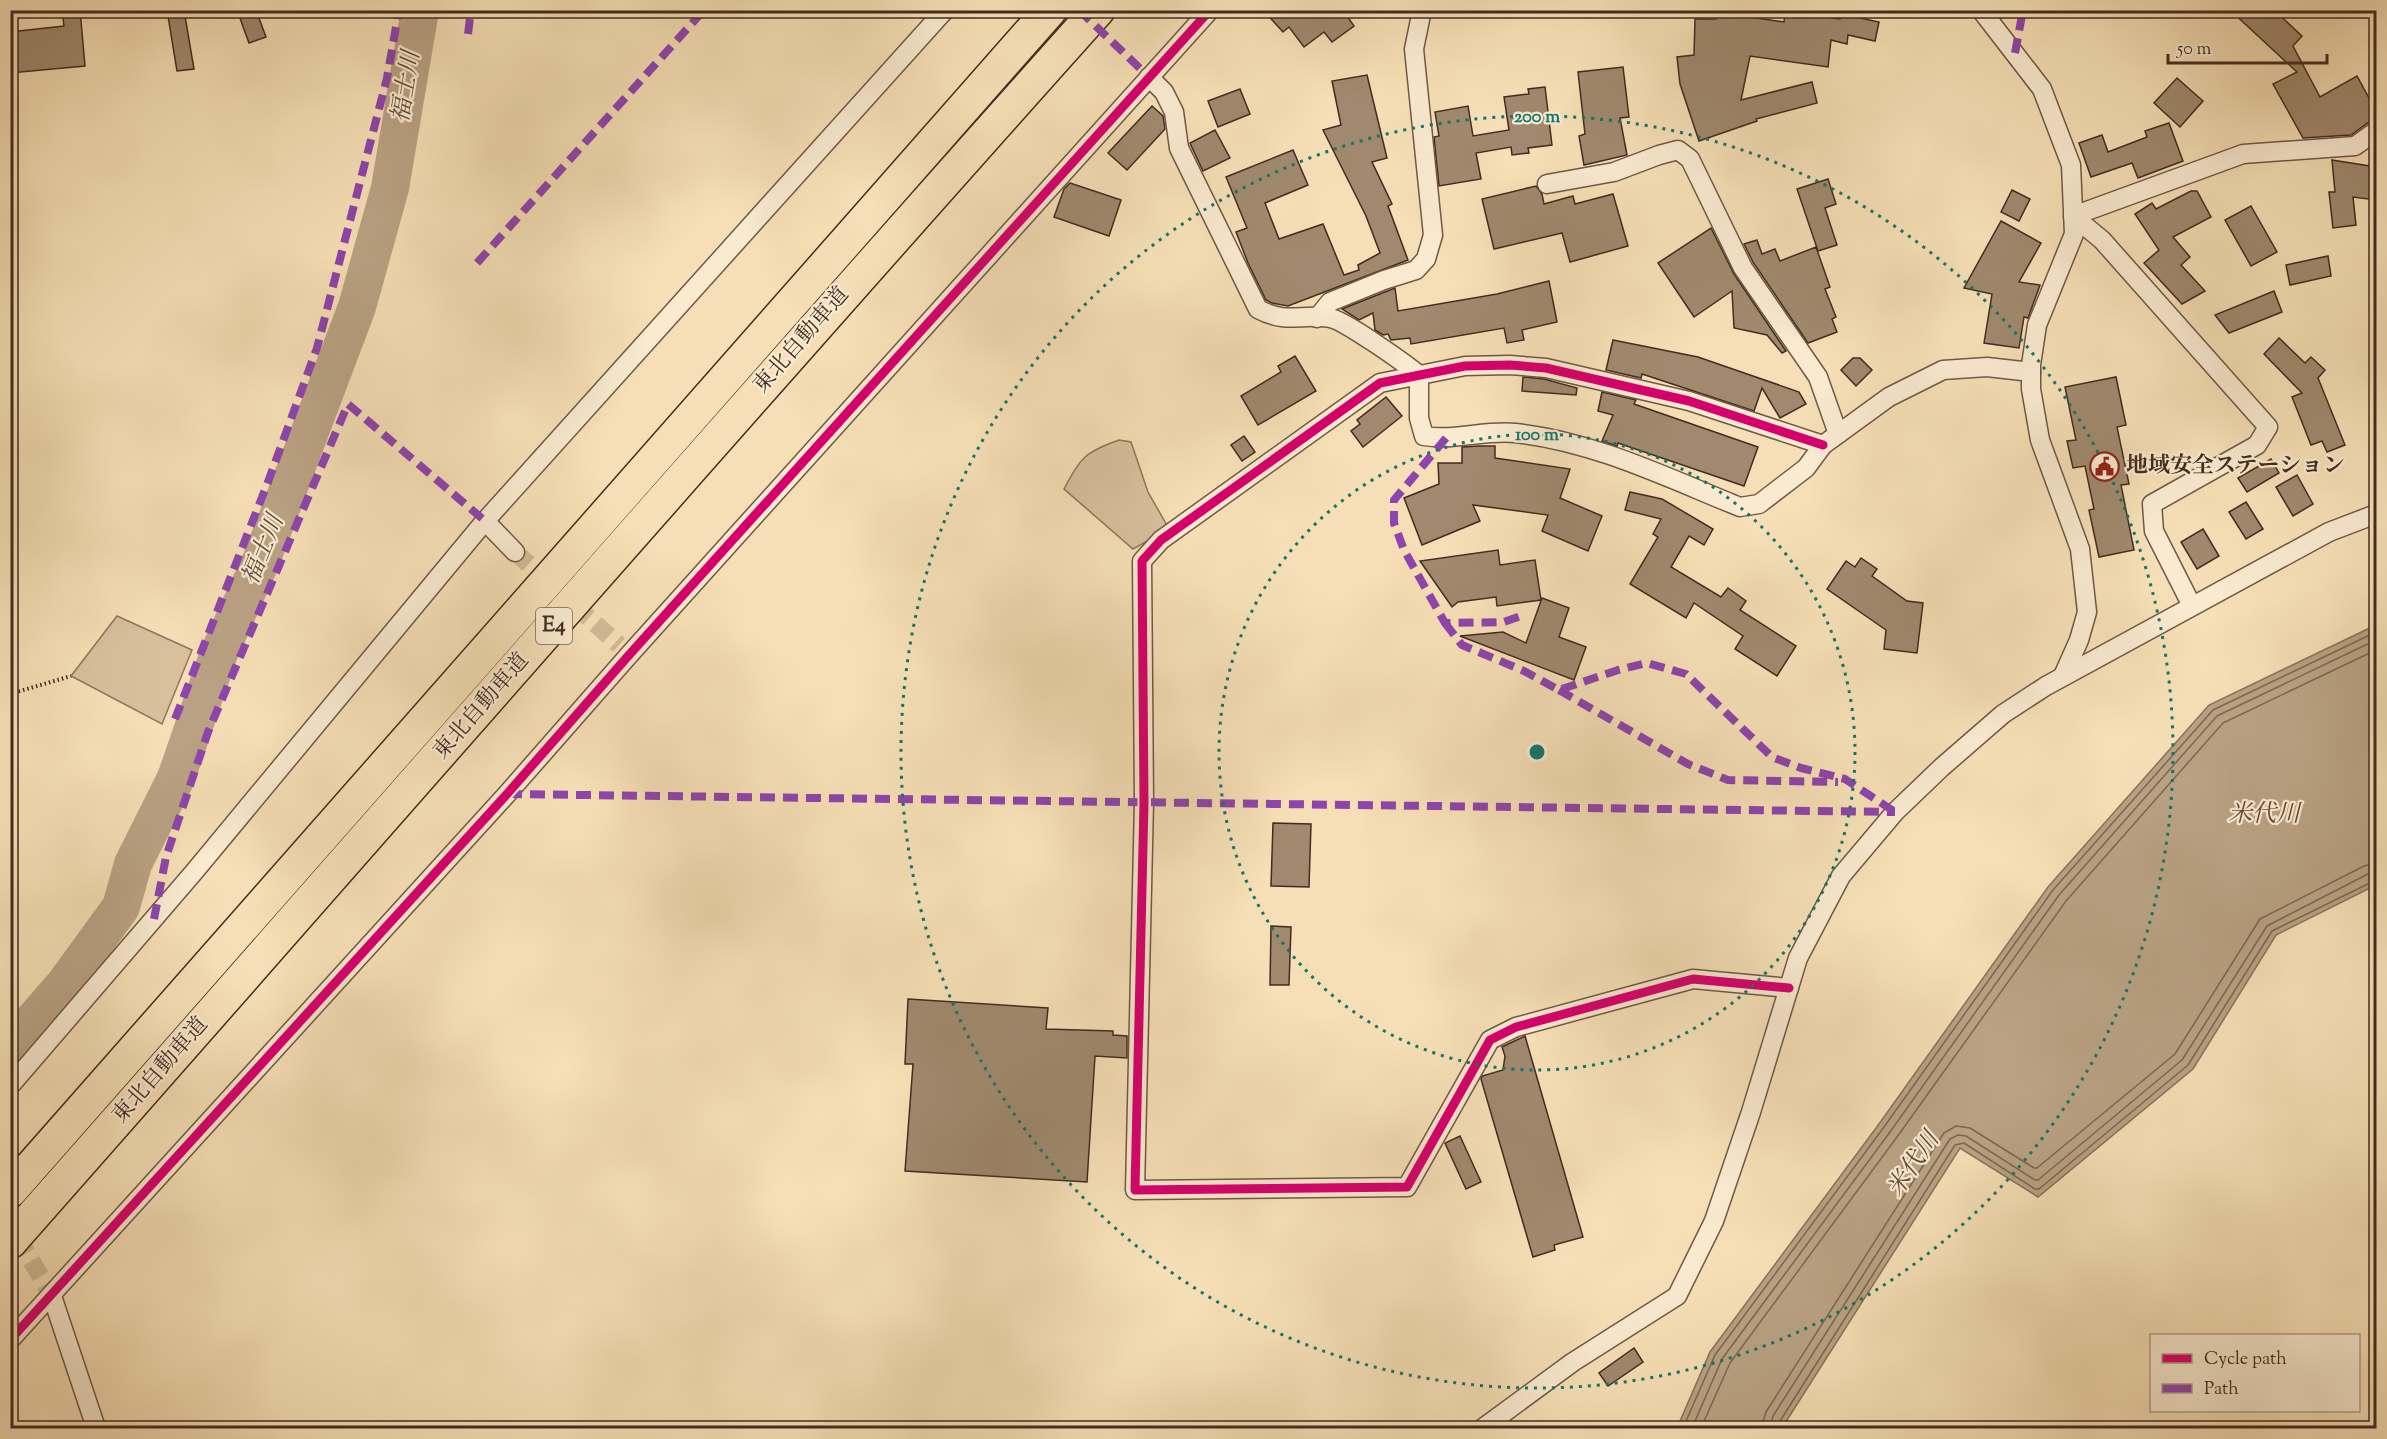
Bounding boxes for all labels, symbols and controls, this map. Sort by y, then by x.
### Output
scale bar [2168,27,2327,65]
text: 50 m [2176,37,2212,63]
water label: 福士川 [385,46,430,125]
text: 200 m [1514,105,1560,131]
street label: 東北自動車道 [747,281,857,401]
text: 100 m [1515,423,1559,449]
public building icon: 地域安全ステーション [2089,451,2121,483]
place label: 地域安全ステーション [2126,451,2345,483]
water label: 福士川 [235,507,294,590]
road number: E4 [536,608,572,644]
street label: 東北自動車道 [427,647,537,767]
centre of rings [1527,742,1547,762]
water label: 米代川 [2228,798,2303,832]
street label: 東北自動車道 [106,1011,216,1131]
water label: 米代川 [1880,1123,1950,1204]
legend [2150,1334,2360,1412]
text: Cycle path [2204,1347,2287,1373]
text: Path [2204,1377,2239,1403]

